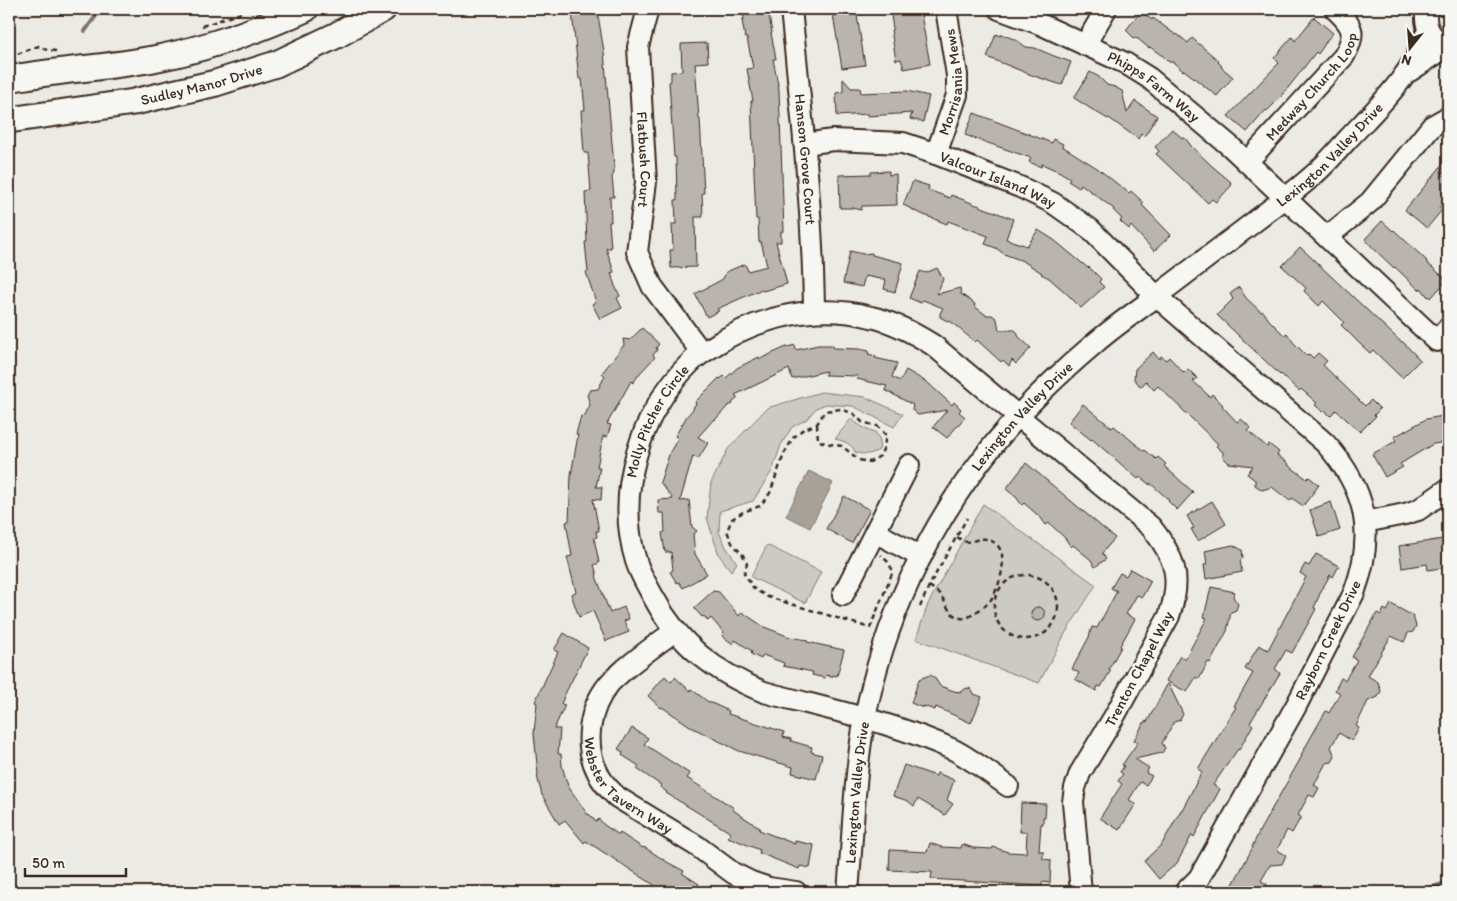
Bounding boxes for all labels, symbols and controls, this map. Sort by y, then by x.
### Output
north arrow [1384,22,1434,72]
street label: Morrisania Mews [934,27,966,138]
street label: Medway Church Loop [1262,32,1361,144]
street label: Phipps Farm Way [1105,47,1204,126]
text: N [1399,50,1413,69]
street label: Sudley Manor Drive [139,60,265,109]
street label: Hanson Grove Court [791,93,820,226]
street label: Lexington Valley Drive [1273,99,1387,211]
street label: Flatbush Court [633,111,655,209]
street label: Valcour Island Way [937,147,1059,212]
street label: Lexington Valley Drive [967,358,1077,475]
street label: Molly Pitcher Circle [622,361,693,479]
street label: Rayborn Creek Drive [1291,577,1365,703]
street label: Trenton Chapel Way [1101,608,1177,730]
street label: Lexington Valley Drive [841,720,873,864]
street label: Webster Tavern Way [580,736,676,838]
scale bar [25,846,126,878]
text: 50 m [32,854,65,872]

